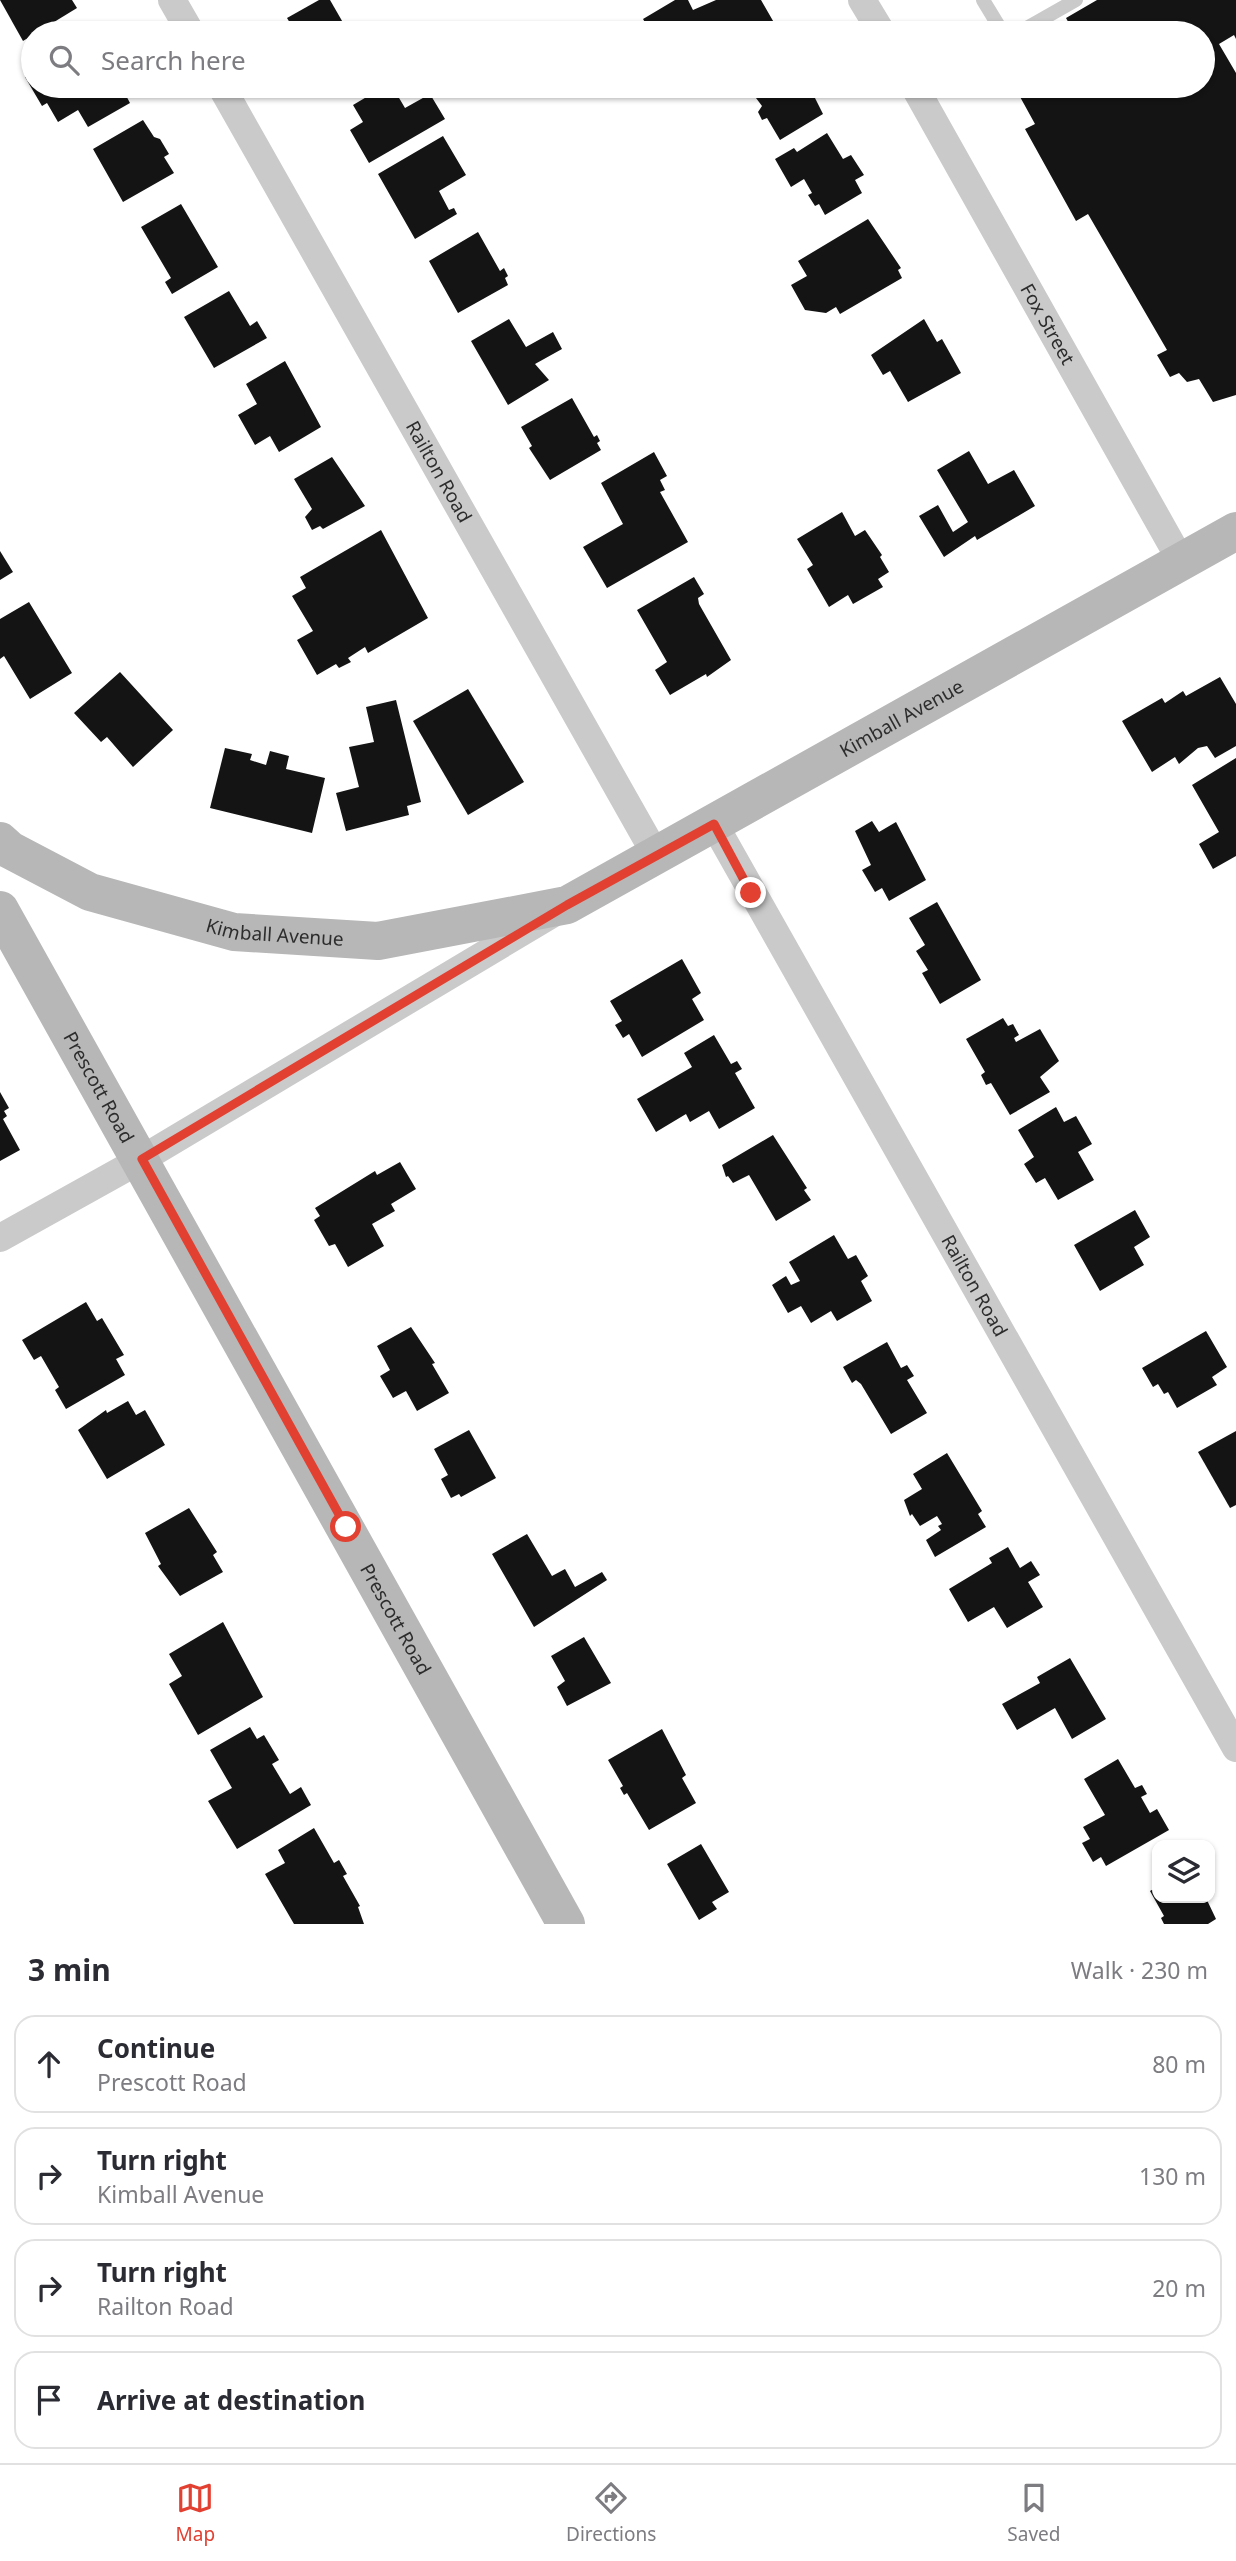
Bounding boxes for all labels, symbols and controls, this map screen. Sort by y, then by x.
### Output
search box [21,21,1215,98]
icon: search [45,41,83,79]
text: Search here [101,42,246,78]
street label: Fox Street [1015,279,1081,369]
street label: Railton Road [400,416,478,527]
street label: Kimball Avenue [835,673,968,763]
route end [735,877,766,908]
street label: Kimball Avenue [203,912,344,952]
street label: Prescott Road [57,1027,140,1148]
street label: Railton Road [936,1230,1014,1341]
route start [330,1511,361,1542]
street label: Prescott Road [354,1559,437,1679]
map controls [1152,1840,1215,1903]
button: layers [1152,1840,1215,1903]
text: 3 min [28,1949,111,1990]
text: Walk · 230 m [1071,1954,1208,1986]
text: Continue [97,2030,215,2066]
icon: ahead [30,2045,68,2083]
text: 80 m [1152,2048,1206,2080]
text: Prescott Road [97,2066,247,2098]
text: Turn right [97,2142,227,2178]
icon: right [30,2157,68,2195]
text: 130 m [1139,2160,1206,2192]
text: Kimball Avenue [97,2178,264,2210]
text: Turn right [97,2254,227,2290]
icon: right [30,2269,68,2307]
text: 20 m [1152,2272,1206,2304]
text: Railton Road [97,2290,234,2322]
icon: arrive [30,2381,68,2419]
text: Arrive at destination [97,2382,366,2418]
tab: Map [176,2479,215,2547]
tab: Directions [566,2479,656,2547]
tab: Saved [1007,2479,1060,2547]

